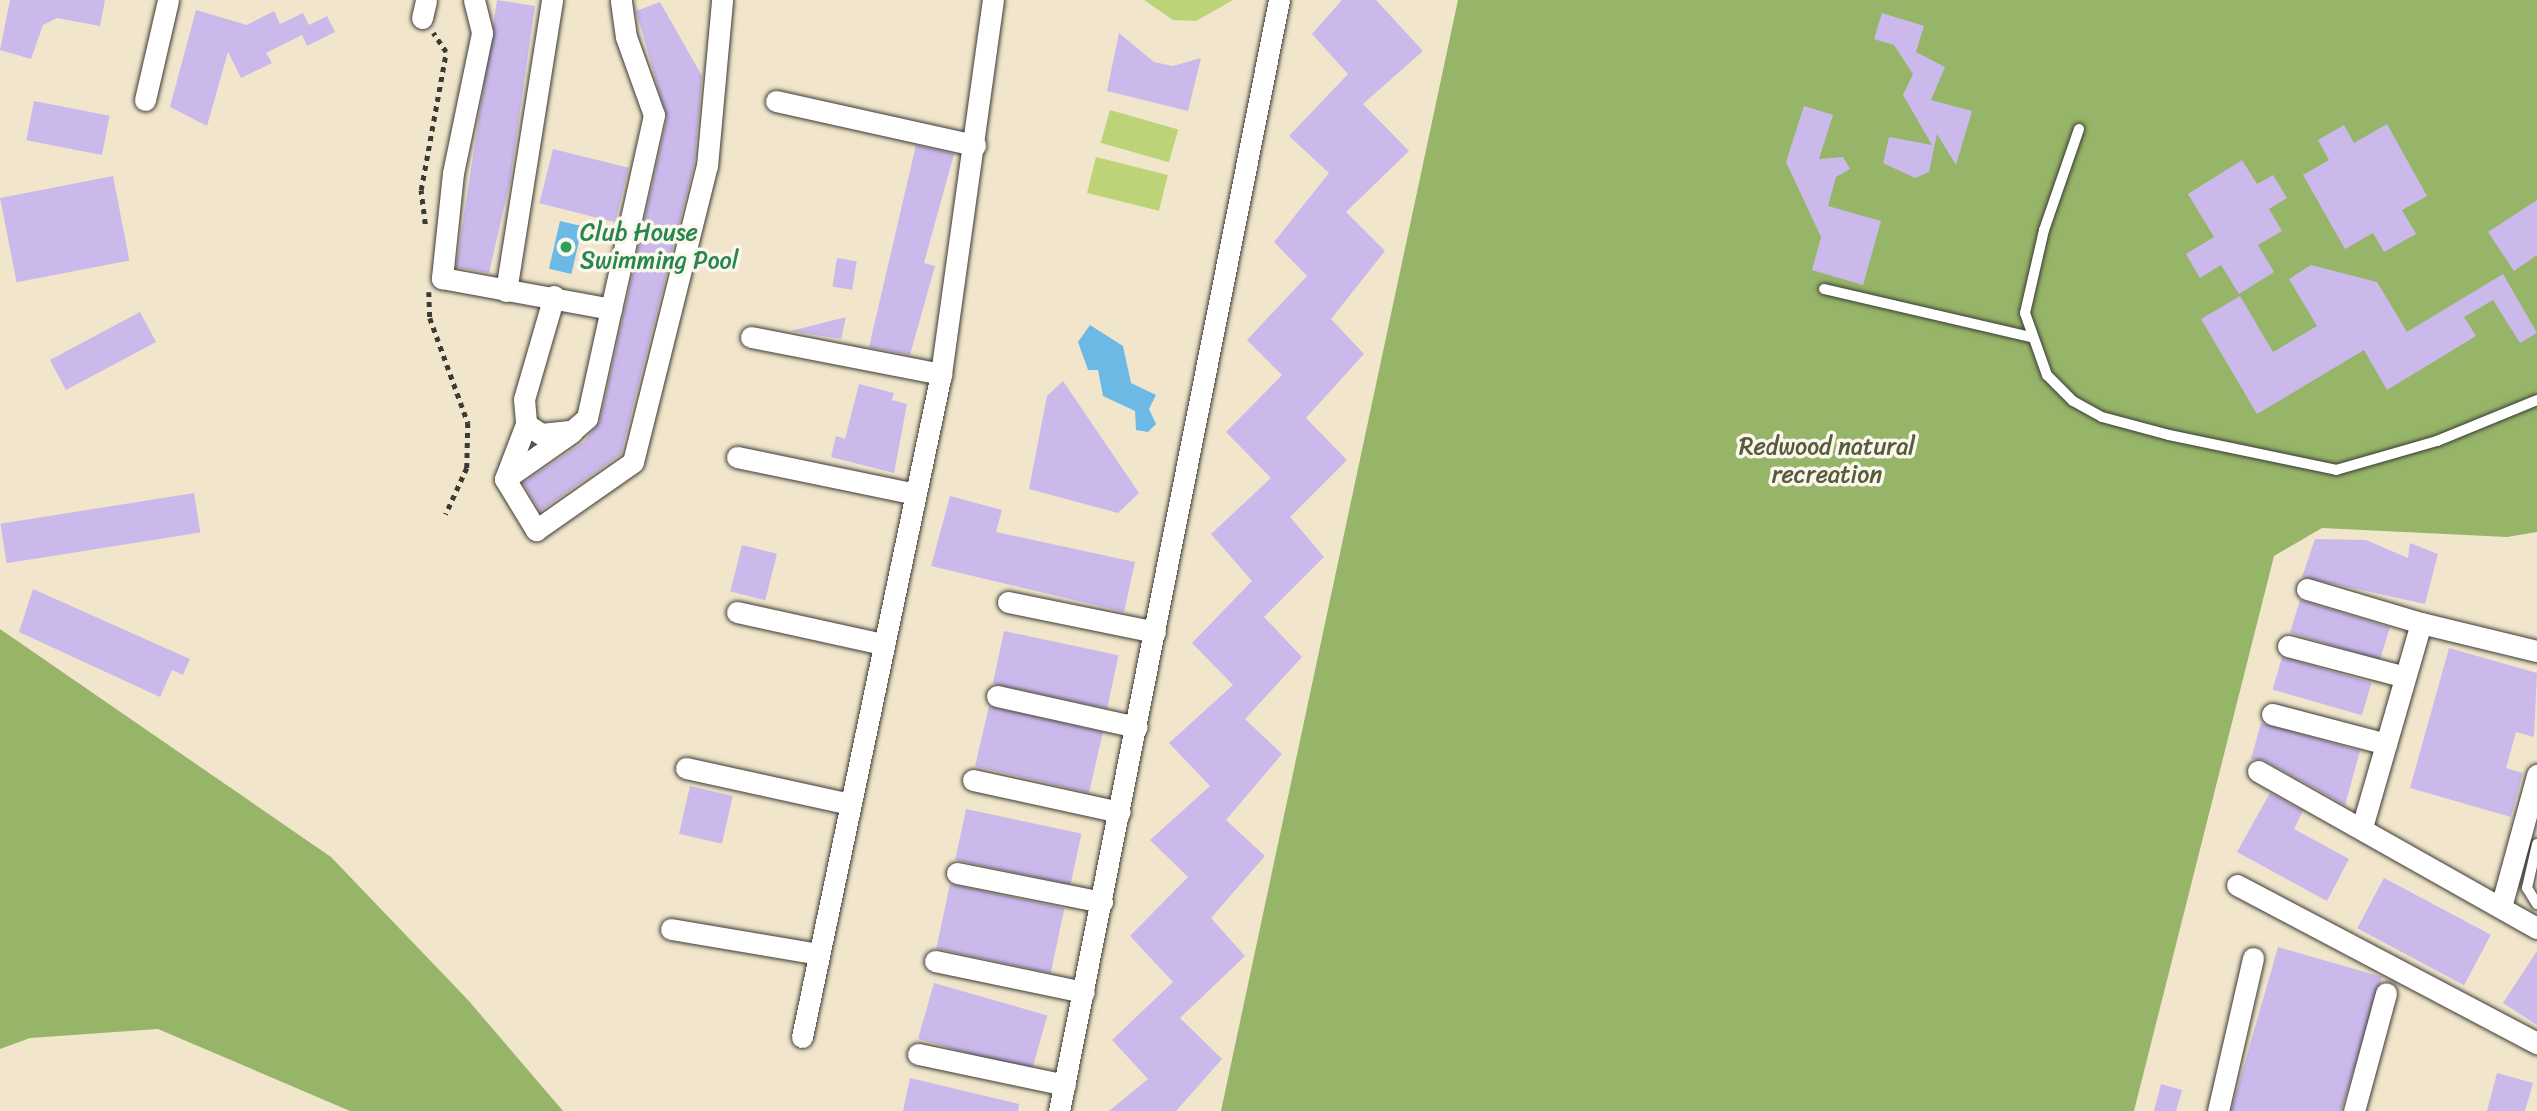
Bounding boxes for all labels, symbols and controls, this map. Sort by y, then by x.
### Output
place label: Club House Swimming Pool [580,219,739,275]
marker: Club House Swimming Pool [558,239,574,255]
park label: Redwood natural recreation [1739,433,1915,489]

